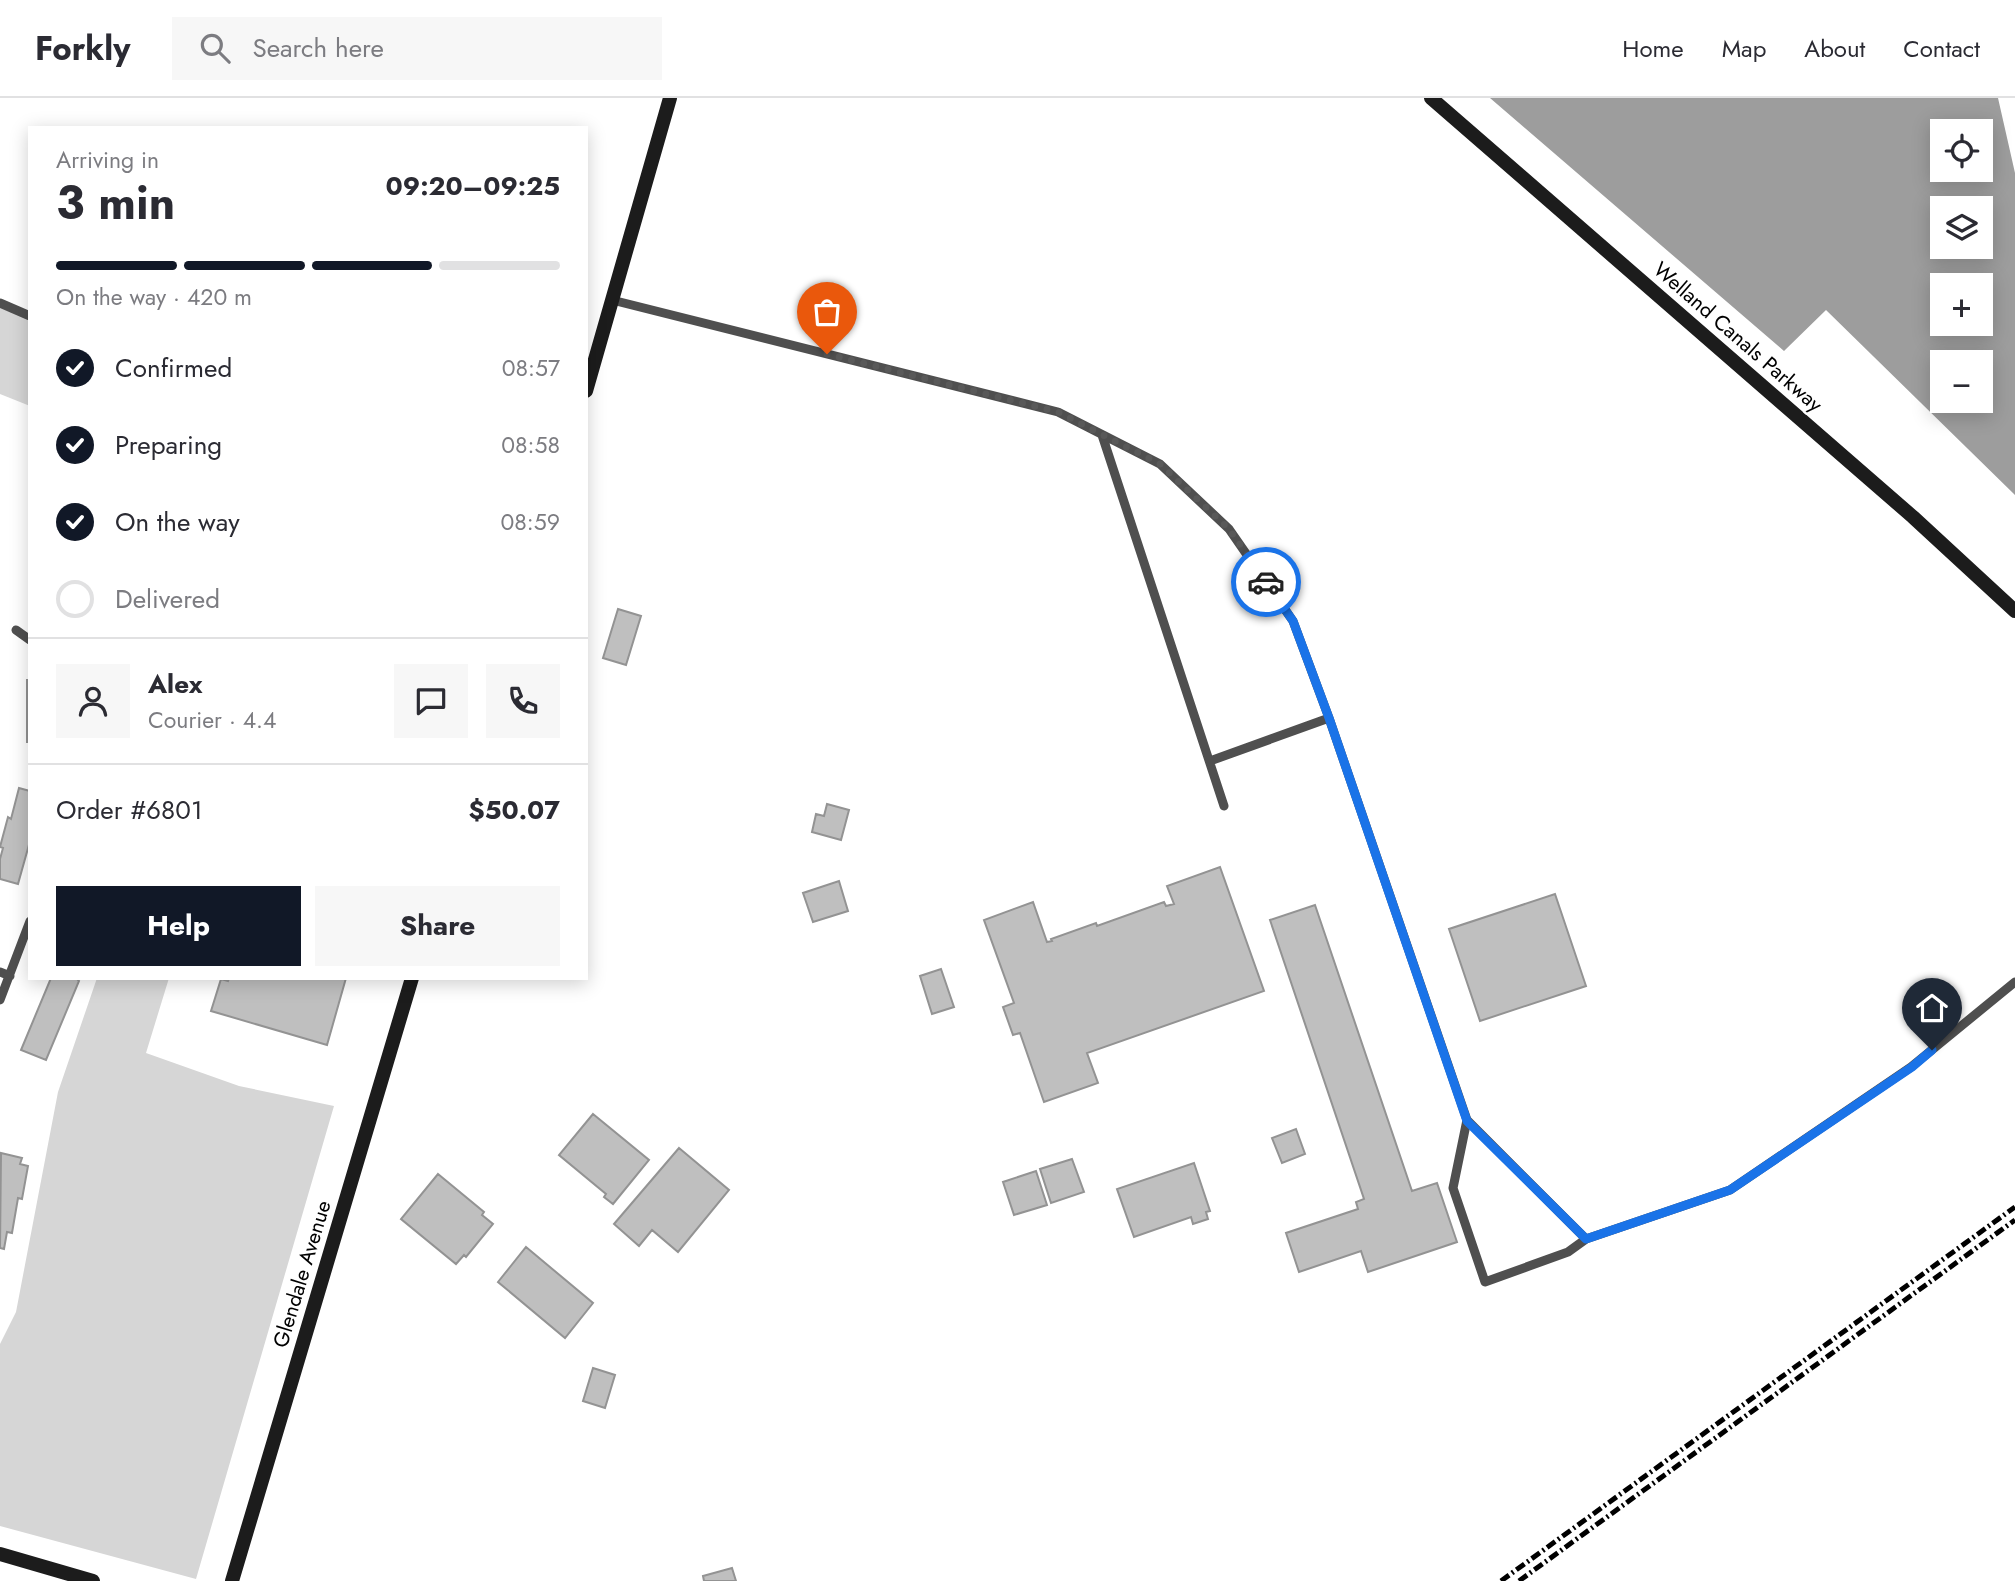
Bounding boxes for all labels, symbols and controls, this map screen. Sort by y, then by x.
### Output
search box [172,17,662,80]
text: Forkly [35,25,130,72]
icon: search [196,29,234,67]
text: Search here [252,29,384,67]
text: Home [1622,31,1684,66]
text: Map [1722,31,1766,66]
text: About [1804,31,1865,66]
text: Contact [1903,31,1980,66]
map controls [1930,119,1993,413]
button: locate [1930,119,1993,182]
text: Arriving in [56,143,159,177]
text: 09:20–09:25 [386,167,560,205]
text: 3 min [56,170,175,236]
button: layers [1930,196,1993,259]
street label: Welland Canals Parkway [1647,255,1830,419]
button: + [1930,273,1993,336]
text: On the way · 420 m [56,280,252,314]
pin [797,282,857,354]
icon: bag [808,293,846,331]
icon: check [56,349,94,387]
text: Confirmed [115,349,232,387]
button: − [1930,350,1993,413]
text: 08:57 [502,351,560,385]
icon: check [56,426,94,464]
text: Preparing [115,426,222,464]
text: 08:58 [501,428,560,462]
icon: check [56,503,94,541]
text: On the way [115,503,240,541]
text: 08:59 [501,505,560,539]
courier [1231,547,1301,617]
icon: car [1247,563,1285,601]
text: Delivered [115,580,220,618]
button: person [56,664,130,738]
button: chat [394,664,468,738]
button: phone [486,664,560,738]
text: Alex [148,665,202,703]
text: Courier · 4.4 [148,703,276,737]
text: Order #6801 [56,791,203,829]
text: $50.07 [469,791,560,829]
button: Help [56,886,301,966]
button: Share [315,886,560,966]
pin [1902,978,1962,1050]
icon: home [1913,989,1951,1027]
street label: Glendale Avenue [265,1197,339,1351]

